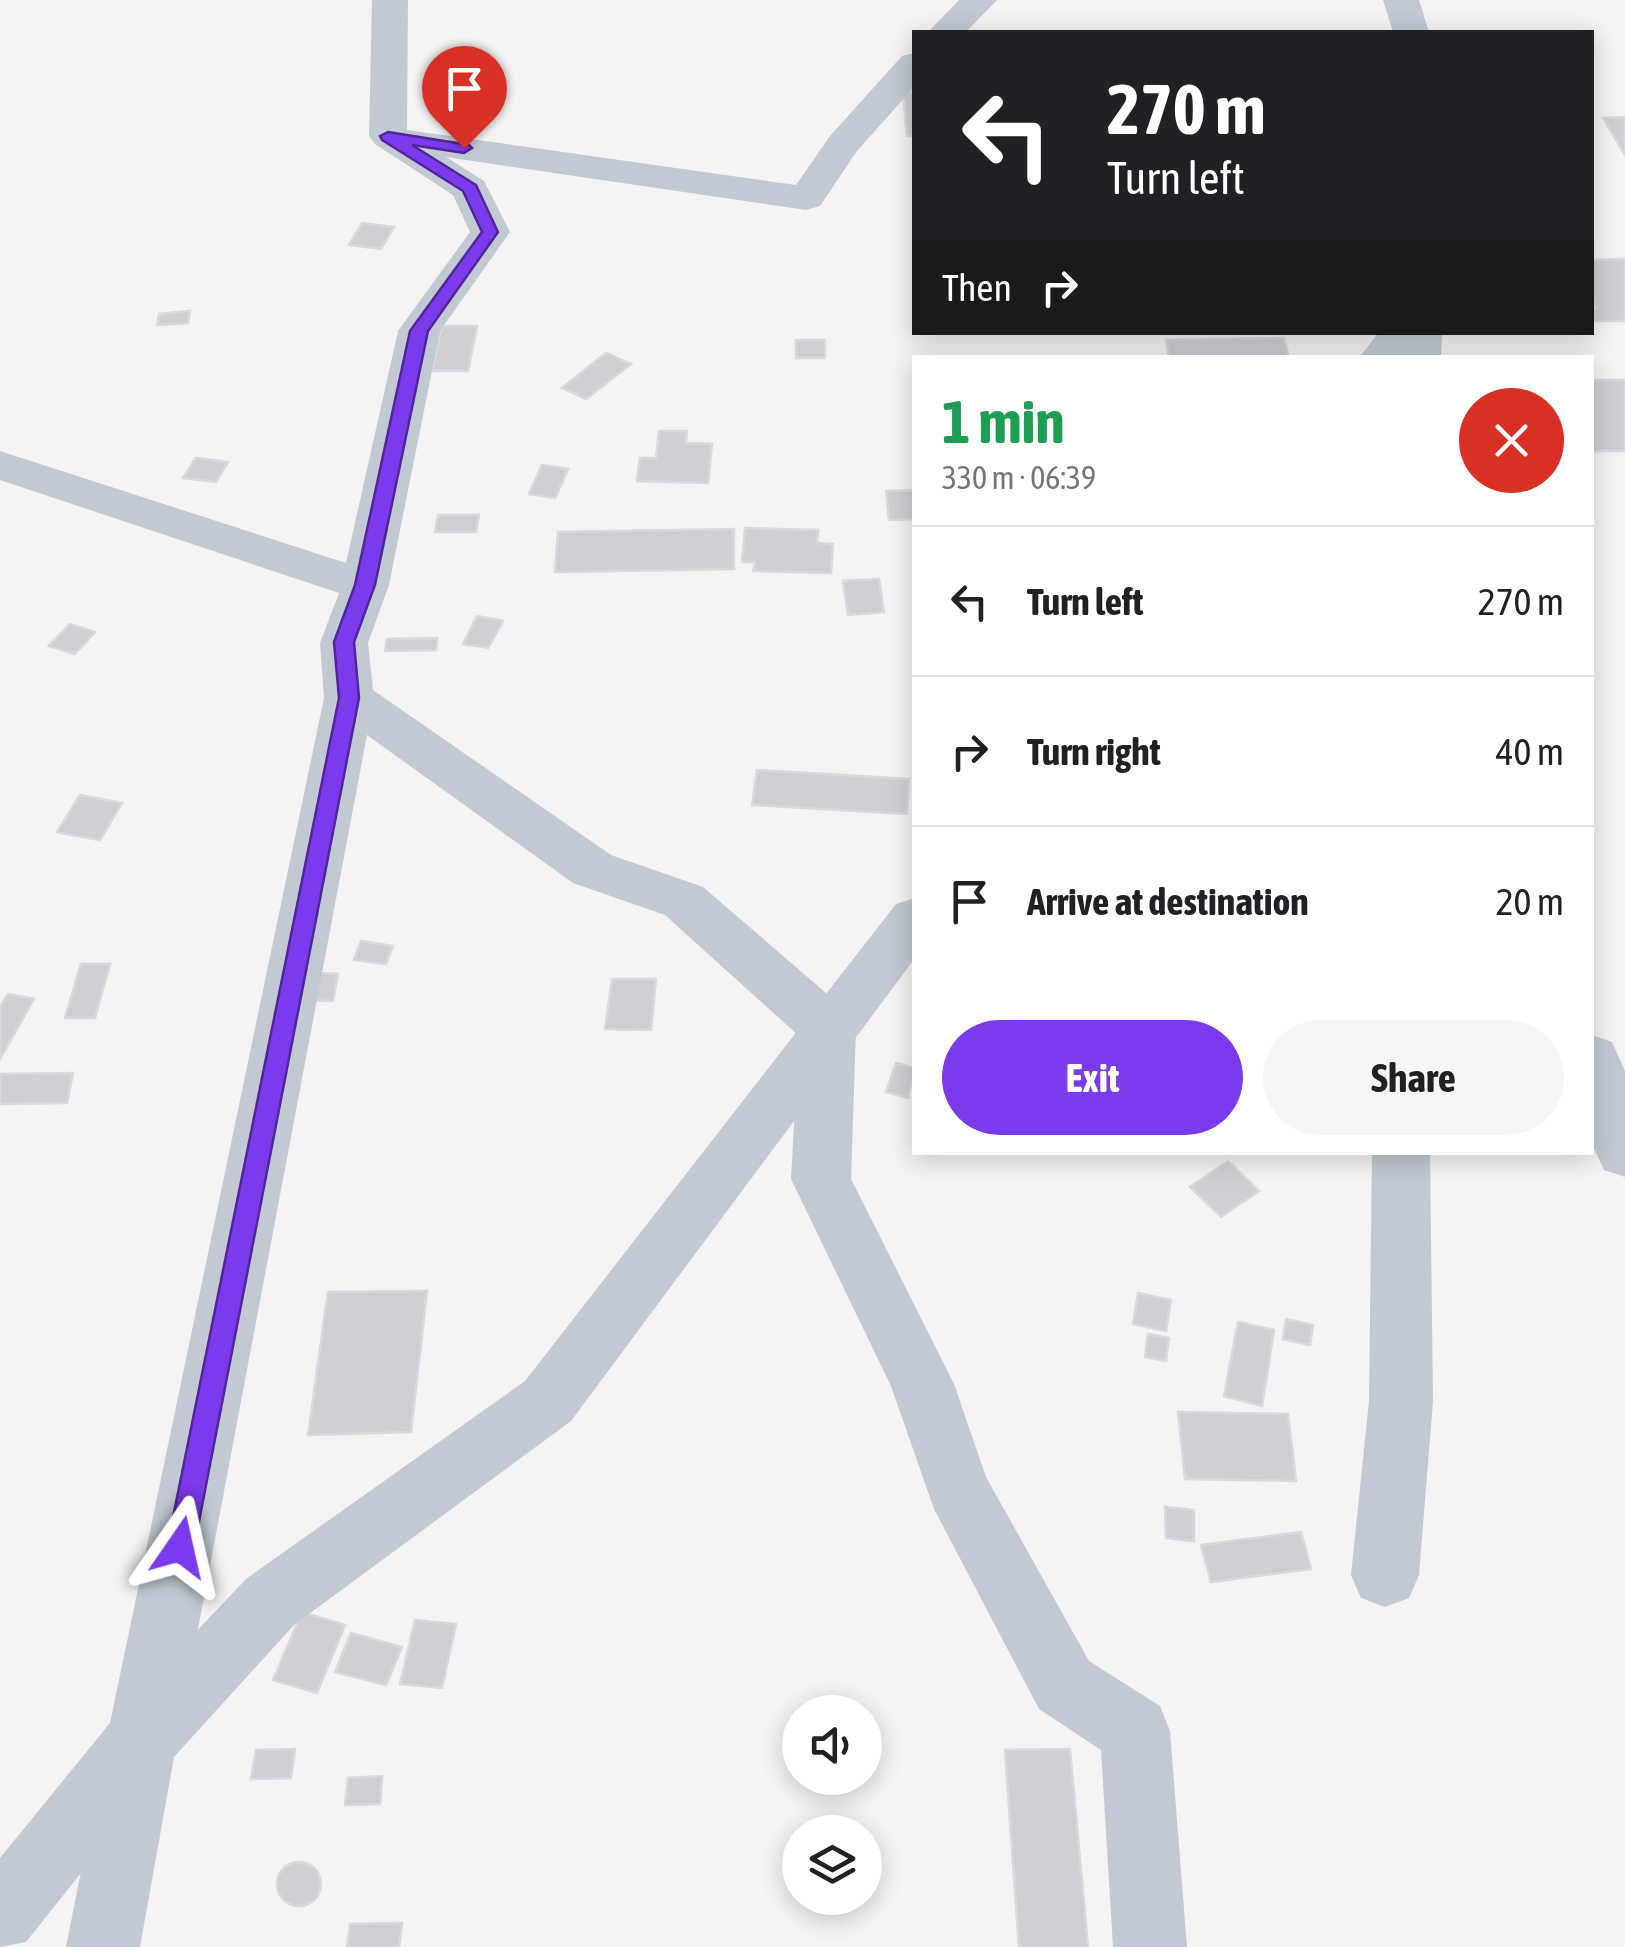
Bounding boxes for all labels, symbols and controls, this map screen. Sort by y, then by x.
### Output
pin [422,46,507,149]
icon: arrive [437,61,492,116]
text: 270 m [1107,69,1266,149]
icon: left [942,70,1072,200]
text: Turn left [1107,152,1245,204]
icon: right [1032,260,1087,315]
text: Then [942,266,1012,309]
text: 1 min [942,387,1065,456]
button: close [1459,388,1564,493]
text: 330 m · 06:39 [942,459,1096,496]
icon: left [942,574,997,629]
text: Turn left [1027,580,1143,623]
text: 270 m [1478,580,1564,623]
icon: right [942,724,997,779]
text: Turn right [1027,730,1161,773]
text: 40 m [1496,730,1564,773]
icon: arrive [942,874,997,929]
text: Arrive at destination [1027,880,1309,923]
text: 20 m [1496,880,1564,923]
button: Exit [942,1020,1243,1135]
button: Share [1263,1020,1564,1135]
position arrow [128,1495,232,1599]
map controls [782,1695,882,1915]
button: sound [782,1695,882,1795]
button: layers [782,1815,882,1915]

